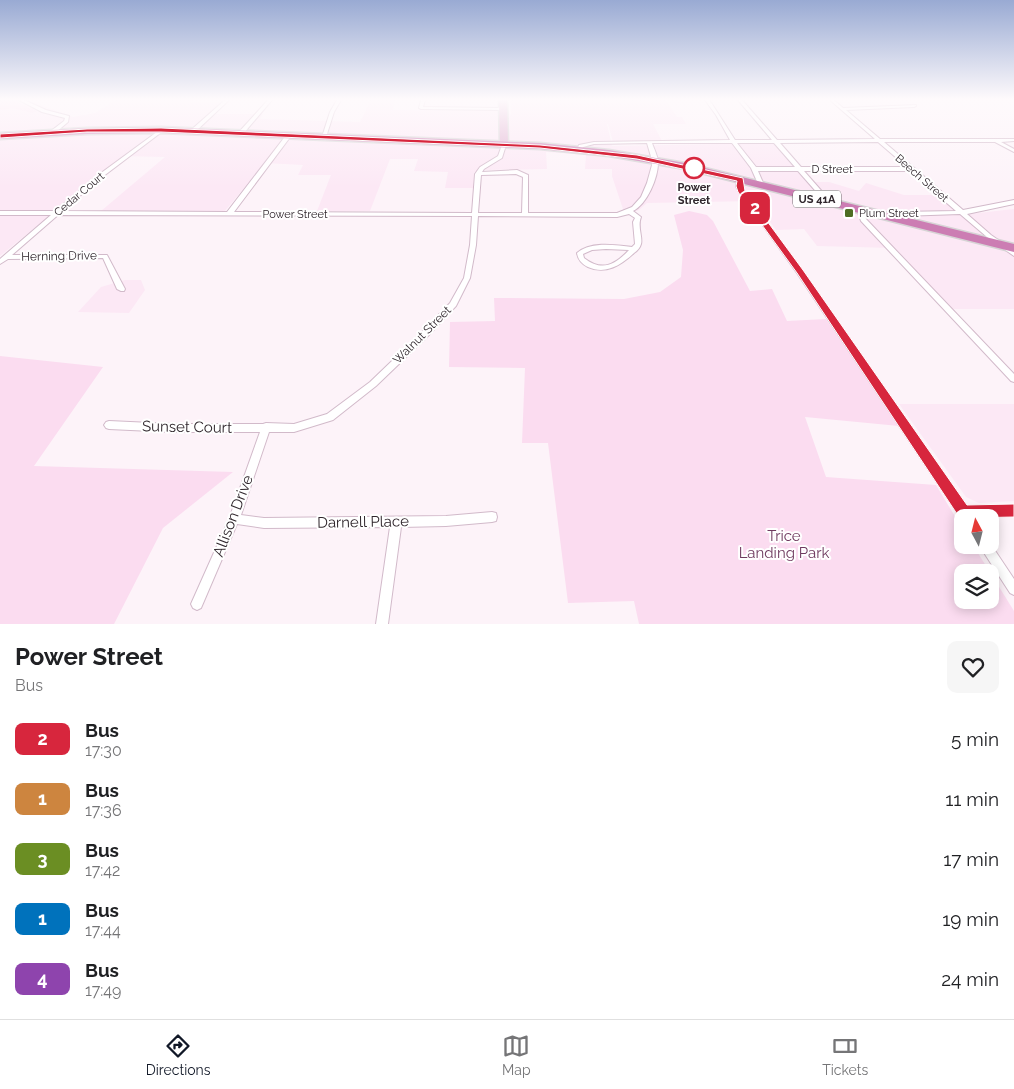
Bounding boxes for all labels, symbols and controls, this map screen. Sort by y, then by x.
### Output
street label: Beech Street [893,152,951,205]
marker: Power Street [683,157,705,179]
street label: D Street [811,163,853,176]
street label: Cedar Court [52,169,107,219]
place label: Power Street [677,181,711,207]
road number: US 41A [793,190,841,208]
line badge: 2 [739,192,771,224]
text: 2 [750,197,760,218]
marker: Plum Street [843,207,855,219]
place label: Plum Street [859,207,919,220]
street label: Power Street [262,208,328,221]
street label: Herning Drive [21,248,97,264]
street label: Walnut Street [390,303,454,367]
street label: Sunset Court [142,417,232,437]
street label: Allison Drive [209,472,257,559]
north arrow [954,509,999,554]
map controls [954,509,999,609]
street label: Darnell Place [317,512,409,532]
park label: Trice Landing Park [739,527,829,562]
button: layers [954,564,999,609]
button: heart [947,641,999,693]
text: Power Street [15,642,163,671]
text: Bus [15,676,43,695]
text: Bus [85,719,119,741]
text: 2 [37,728,48,749]
text: 5 min [951,728,999,750]
text: 17:30 [85,741,122,760]
text: Bus [85,779,119,801]
text: 1 [38,788,47,809]
text: 11 min [945,788,999,810]
text: 17:36 [85,801,122,820]
text: Bus [85,839,119,861]
text: 3 [37,848,48,869]
text: 17 min [943,848,999,870]
text: 17:42 [85,861,120,880]
text: Bus [85,899,119,921]
text: 1 [38,908,47,929]
text: 19 min [942,908,999,930]
text: 17:44 [85,921,121,940]
text: Bus [85,959,119,981]
text: 4 [37,968,48,989]
text: 24 min [941,968,999,990]
text: 17:49 [85,981,121,1000]
tab: Directions [146,1032,210,1078]
tab: Map [502,1032,531,1078]
tab: Tickets [822,1032,868,1078]

